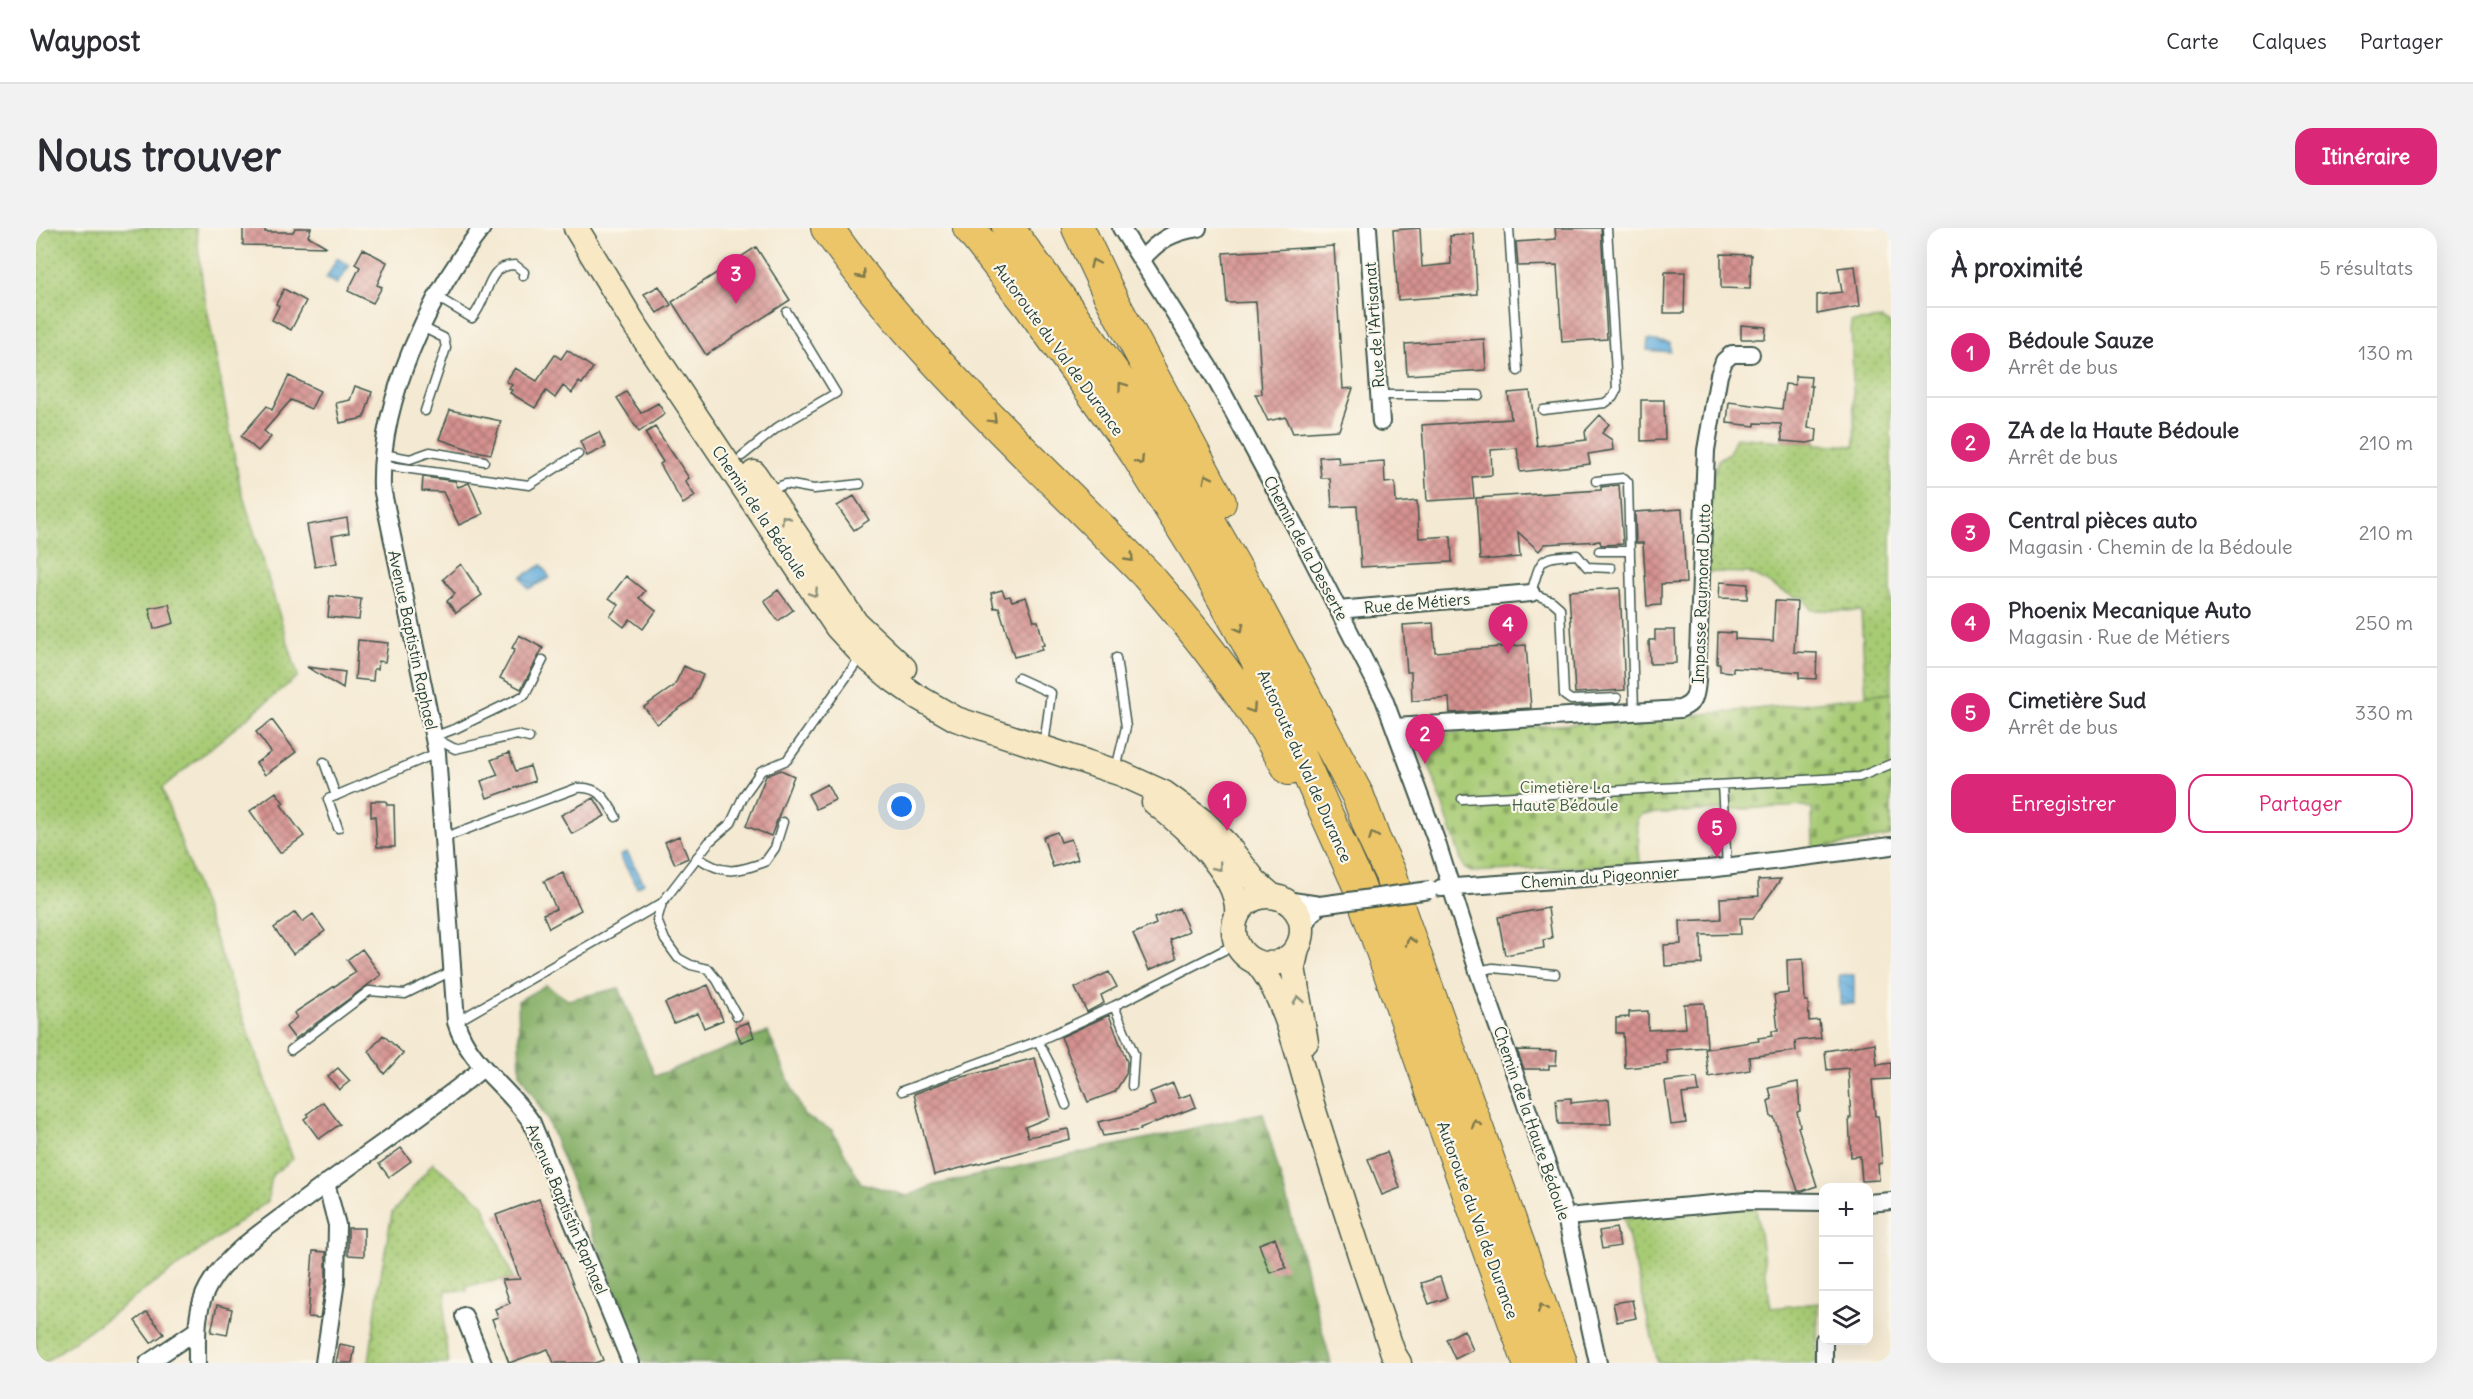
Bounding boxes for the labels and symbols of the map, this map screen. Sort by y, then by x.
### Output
pin: 3 [716,254,756,304]
street label: Autoroute du Val de Durance [990,259,1128,439]
one-way arrow [1090,259,1102,270]
street label: Rue de l’Artisanat [1360,261,1388,389]
one-way arrow [855,268,866,279]
one-way arrow [1118,381,1129,392]
one-way arrow [985,412,996,423]
street label: Chemin de la Bédoule [708,442,812,582]
one-way arrow [1133,454,1144,465]
street label: Chemin de la Desserte [1259,472,1353,624]
one-way arrow [1203,473,1215,484]
street label: Impasse Raymond Dutto [1688,504,1714,684]
one-way arrow [781,515,792,526]
street label: Avenue Baptistin Raphael [384,548,442,732]
one-way arrow [1123,550,1134,561]
one-way arrow [807,587,818,598]
street label: Rue de Métiers [1363,588,1471,618]
pin: 4 [1488,604,1528,654]
one-way arrow [1233,622,1244,633]
street label: Autoroute du Val de Durance [1253,667,1357,865]
one-way arrow [1245,703,1256,714]
pin: 2 [1406,714,1444,764]
park label: Cimetière La Haute Bédoule [1512,777,1618,815]
pin: 1 [1208,782,1246,831]
your location [887,792,916,821]
pin: 5 [1698,808,1736,858]
one-way arrow [1368,832,1380,843]
one-way arrow [1211,860,1222,871]
street label: Chemin du Pigeonnier [1520,861,1680,893]
one-way arrow [1405,936,1418,947]
one-way arrow [1292,996,1305,1006]
street label: Chemin de la Haute Bédoule [1489,1023,1575,1223]
street label: Autoroute du Val de Durance [1433,1119,1523,1321]
one-way arrow [1471,1119,1483,1130]
street label: Avenue Baptistin Raphael [522,1121,612,1297]
one-way arrow [1536,1303,1549,1314]

